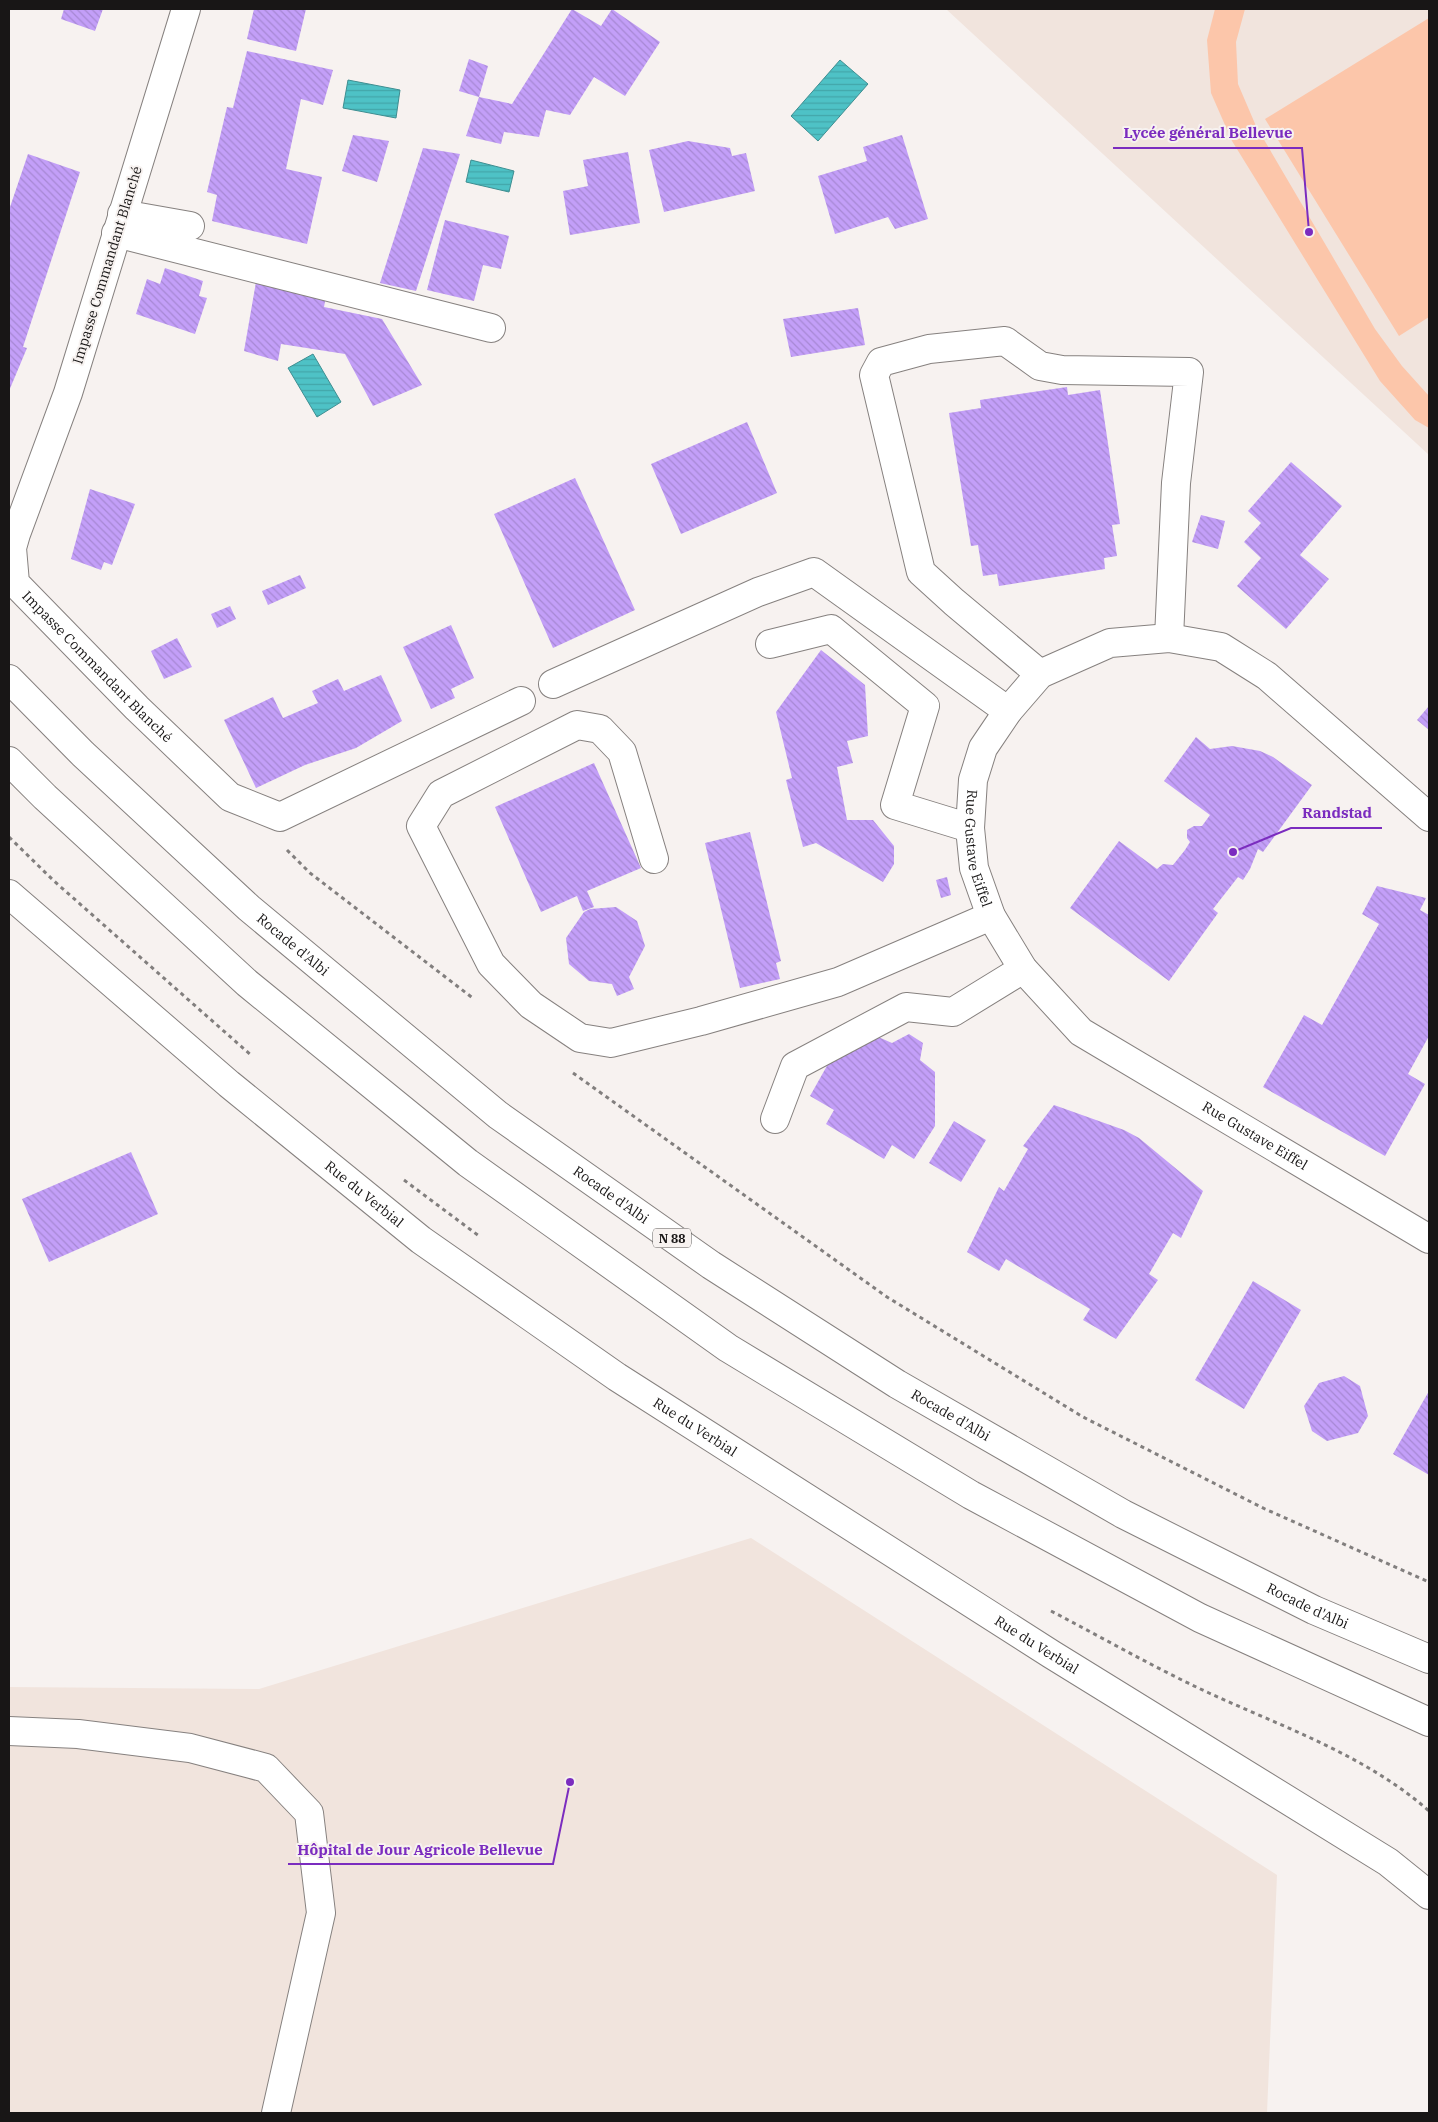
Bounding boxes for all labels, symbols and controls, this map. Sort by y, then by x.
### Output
callout: Lycée général Bellevue [1113,118,1302,148]
text: Lycée général Bellevue [1123,123,1293,142]
street label: Impasse Commandant Blanché [68,164,146,366]
street label: Impasse Commandant Blanché [19,587,176,746]
street label: Rue Gustave Eiffel [961,789,996,909]
callout: Randstad [1291,798,1382,828]
text: Randstad [1302,803,1373,822]
street label: Rocade d'Albi [253,909,333,980]
street label: Rue Gustave Eiffel [1199,1097,1311,1174]
street label: Rue du Verbial [321,1157,407,1231]
street label: Rocade d'Albi [570,1162,653,1228]
road number: N 88 [653,1228,691,1248]
street label: Rocade d'Albi [908,1385,994,1445]
street label: Rue du Verbial [650,1393,741,1460]
street label: Rocade d'Albi [1264,1579,1351,1633]
street label: Rue du Verbial [991,1611,1082,1678]
callout: Hôpital de Jour Agricole Bellevue [288,1834,553,1864]
text: Hôpital de Jour Agricole Bellevue [297,1840,543,1859]

